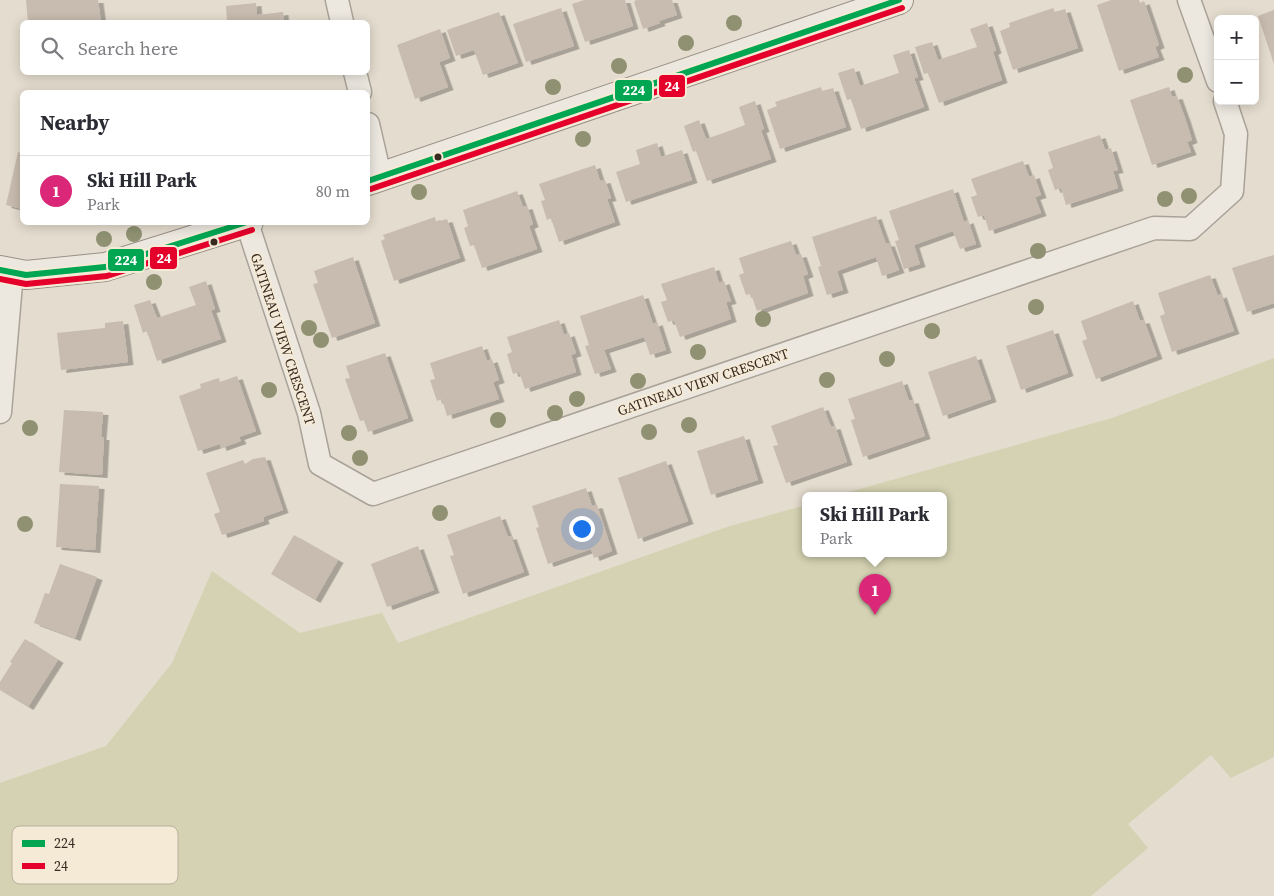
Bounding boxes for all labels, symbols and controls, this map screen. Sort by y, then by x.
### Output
map controls [1214,15,1259,105]
button: + [1214,15,1259,60]
search box [20,20,370,75]
icon: search [38,34,66,62]
text: Search here [78,35,178,61]
button: − [1214,60,1259,105]
line badge: 24 [658,74,686,98]
text: 24 [664,76,680,96]
line badge: 224 [614,79,653,102]
text: 224 [623,80,646,100]
text: Nearby [40,108,110,137]
unlabelled marker [433,152,443,162]
text: Ski Hill Park [87,167,197,193]
text: 1 [52,180,60,202]
text: 80 m [316,180,350,202]
text: Park [87,193,120,215]
unlabelled marker [209,237,219,247]
line badge: 24 [149,246,178,270]
line badge: 224 [107,248,145,272]
text: 24 [156,248,172,268]
text: 224 [115,250,138,270]
street label: GATINEAU VIEW CRESCENT [246,250,320,428]
street label: GATINEAU VIEW CRESCENT [615,343,792,421]
popup [802,492,947,557]
text: Ski Hill Park [820,501,929,527]
your location [569,516,595,542]
text: Park [820,527,853,549]
pin: 1 [859,574,891,615]
legend [12,826,178,884]
text: 224 [54,833,75,853]
text: 24 [54,856,68,876]

